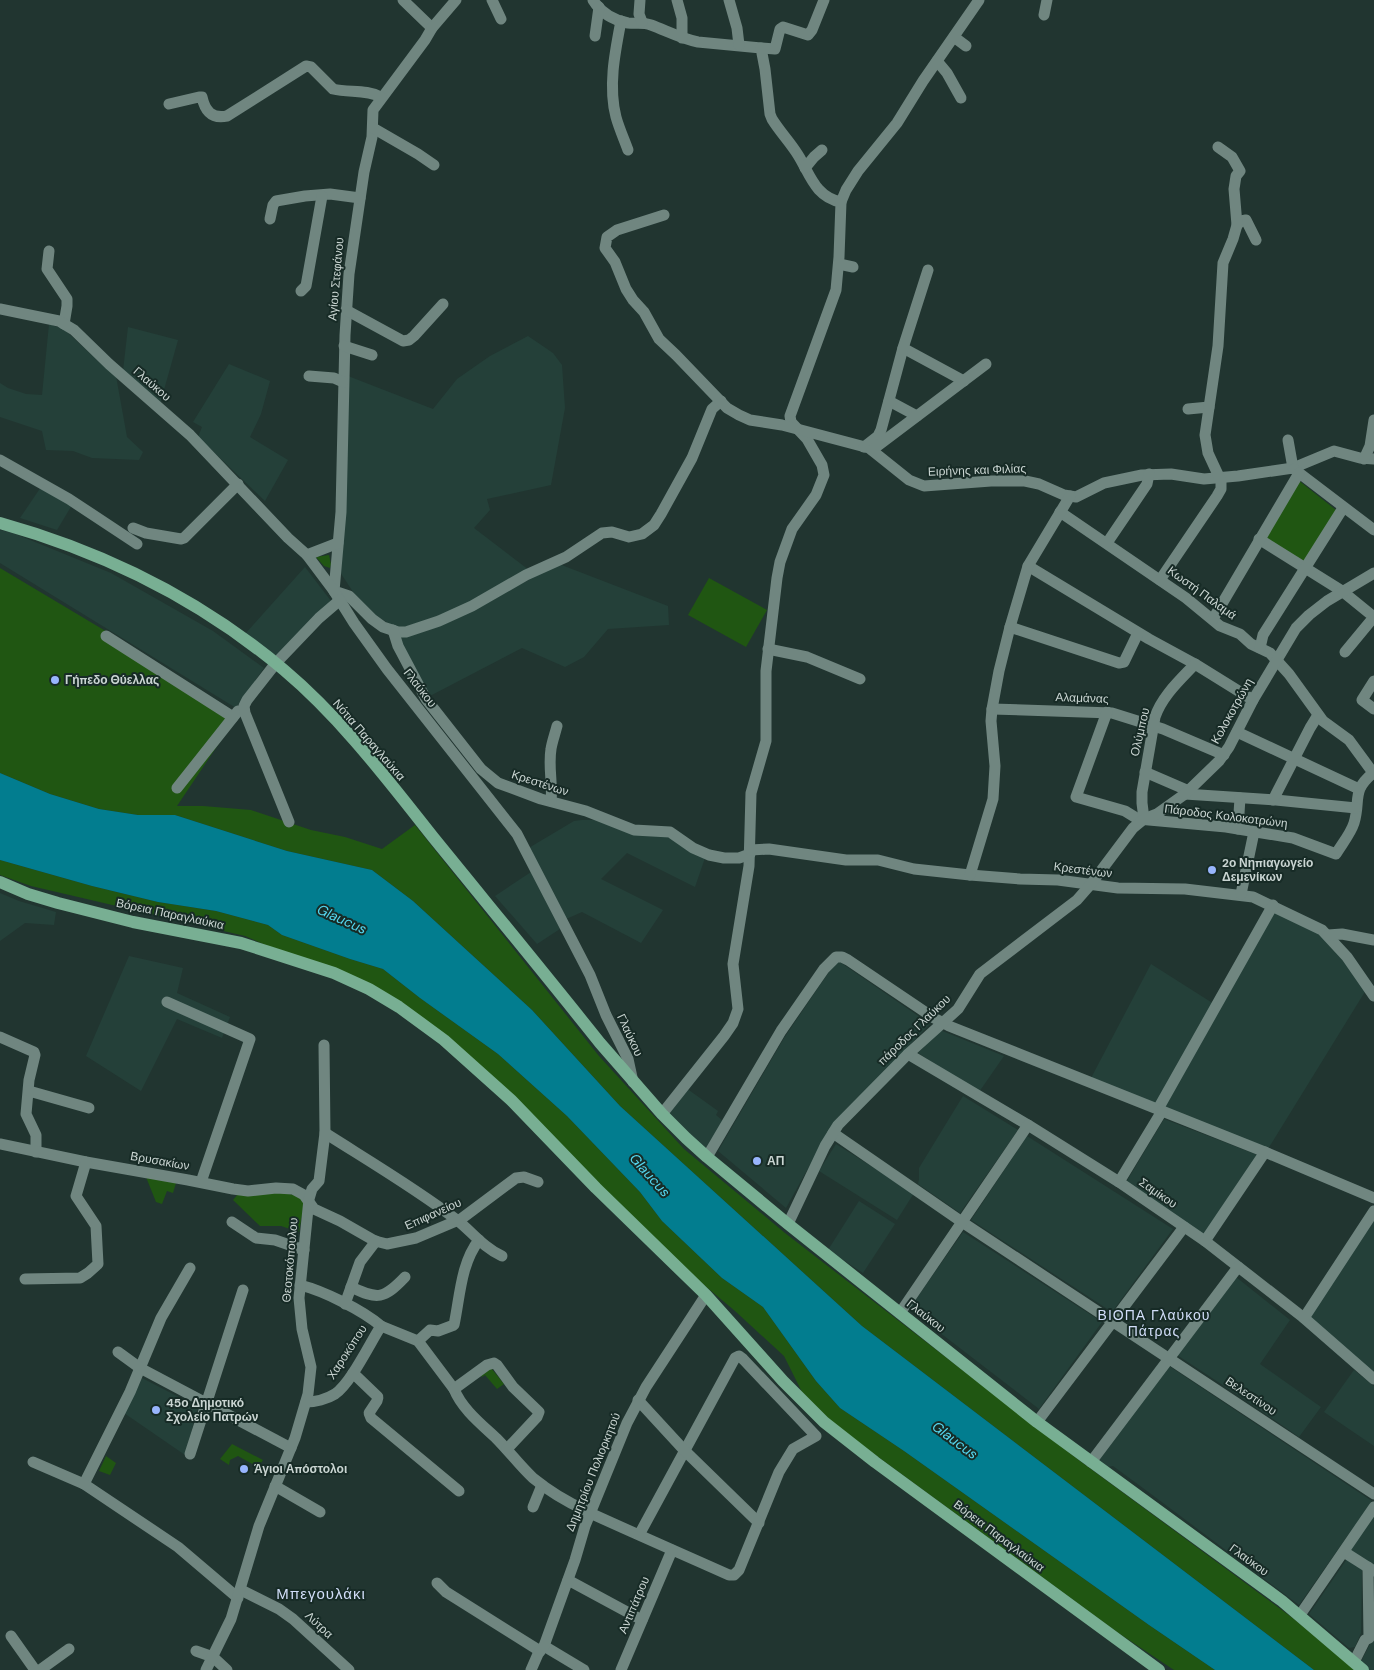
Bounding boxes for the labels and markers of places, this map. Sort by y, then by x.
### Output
place label: Γήπεδο Θύελλας [65,672,159,688]
marker: Γήπεδο Θύελλας [49,674,61,686]
place label: 2ο Νηπιαγωγείο Δεμενίκων [1222,855,1313,885]
marker: 2ο Νηπιαγωγείο Δεμενίκων [1206,864,1218,876]
place label: ΑΠ [767,1153,784,1169]
marker: ΑΠ [751,1155,763,1167]
place label: 45ο Δημοτικό Σχολείο Πατρών [166,1395,259,1425]
marker: 45ο Δημοτικό Σχολείο Πατρών [150,1404,162,1416]
place label: Άγιοι Απόστολοι [254,1461,347,1477]
marker: Άγιοι Απόστολοι [238,1463,250,1475]

